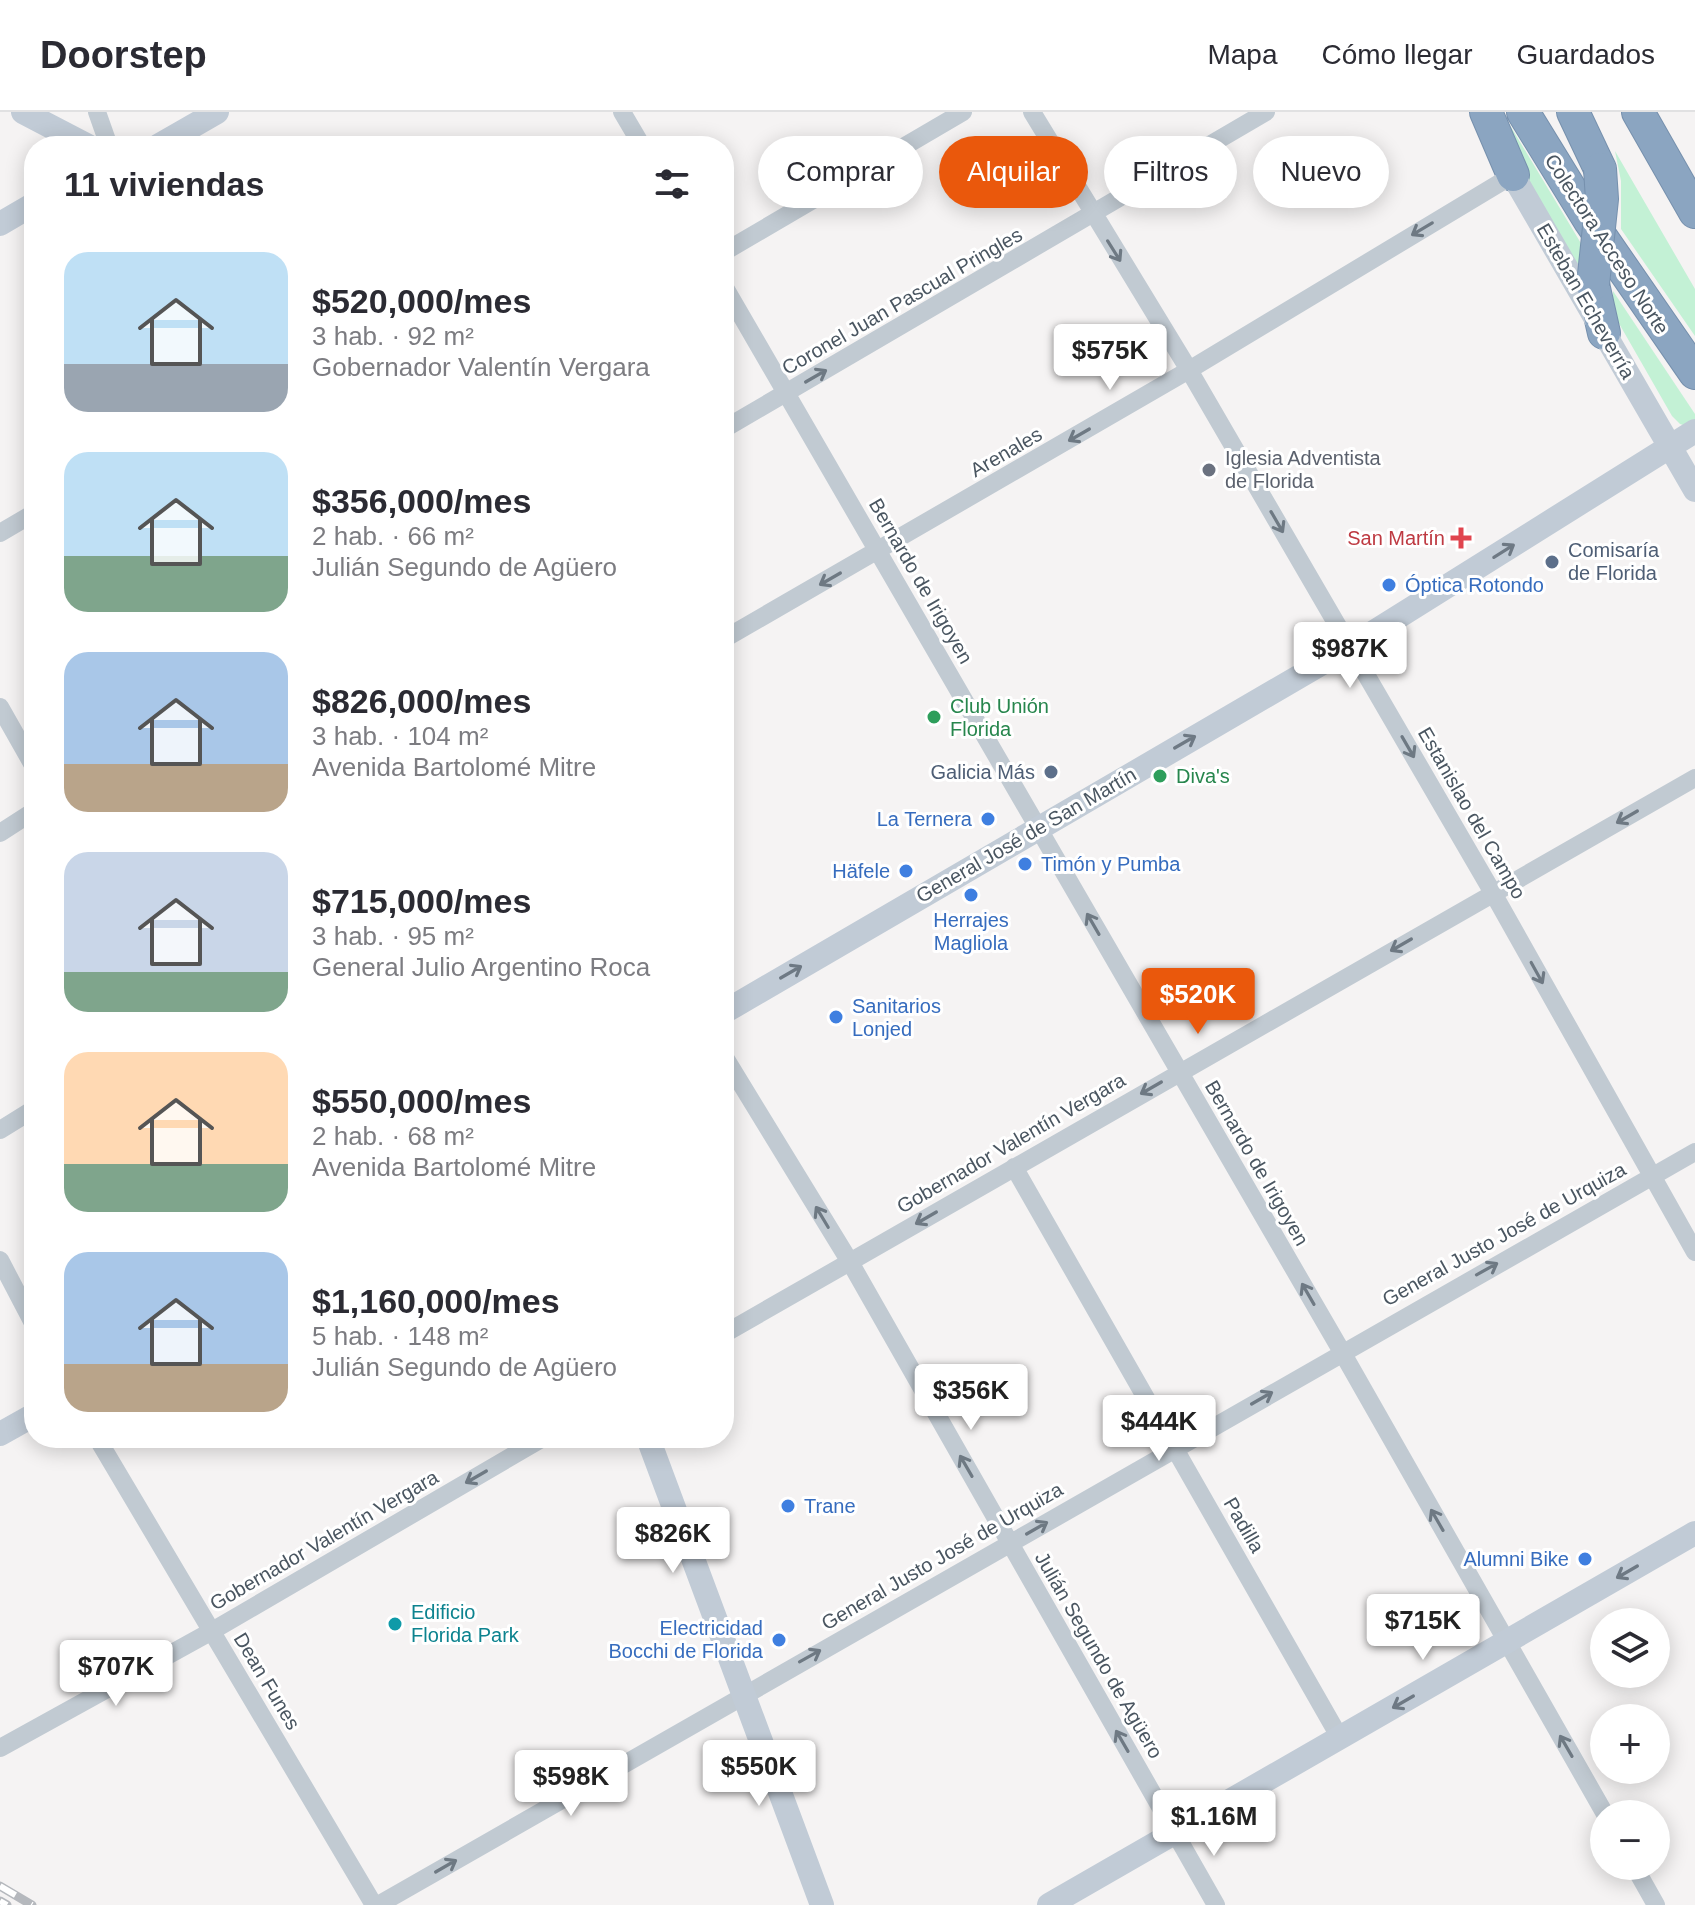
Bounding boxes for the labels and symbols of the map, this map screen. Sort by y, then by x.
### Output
street label: Colectora Acceso Norte [1541,150,1673,338]
street label: Esteban Echeverría [1533,219,1640,383]
one-way arrow [1411,222,1434,238]
street label: Coronel Juan Pascual Pringles [778,223,1026,379]
one-way arrow [1106,240,1123,262]
pin: $575K [1054,324,1166,392]
one-way arrow [804,368,827,384]
street label: Arenales [966,423,1046,481]
one-way arrow [1068,427,1091,443]
place label: Iglesia Adventista de Florida [1225,447,1382,492]
marker: Iglesia Adventista de Florida [1200,461,1218,479]
street label: Bernardo de Irigoyen [865,495,977,667]
one-way arrow [1270,510,1286,533]
place label: San Martín [1347,527,1445,549]
marker: San Martín [1452,529,1470,547]
place label: Comisaría de Florida [1568,539,1660,584]
one-way arrow [1492,542,1515,558]
marker: Comisaría de Florida [1543,553,1561,571]
one-way arrow [819,571,842,587]
place label: Óptica Rotondo [1405,574,1544,596]
marker: Óptica Rotondo [1380,576,1398,594]
pin: $987K [1294,622,1406,690]
place label: Club Unión Florida [950,695,1049,740]
marker: Club Unión Florida [925,708,943,726]
street label: Estanislao del Campo [1414,723,1530,903]
one-way arrow [1173,734,1196,750]
one-way arrow [1400,735,1416,758]
place label: Galicia Más [931,761,1035,783]
street label: General José de San Martín [912,763,1140,907]
marker: Galicia Más [1042,763,1060,781]
place label: Diva's [1176,765,1230,787]
marker: Diva's [1151,767,1169,785]
place label: La Ternera [877,808,973,830]
one-way arrow [1616,809,1639,825]
marker: La Ternera [979,810,997,828]
place label: Timón y Pumba [1041,853,1181,875]
marker: Timón y Pumba [1016,855,1034,873]
place label: Häfele [832,860,890,882]
marker: Häfele [897,862,915,880]
marker: Herrajes Magliola [962,886,980,904]
place label: Herrajes Magliola [933,909,1009,954]
one-way arrow [1085,913,1100,937]
one-way arrow [1390,937,1413,953]
one-way arrow [1529,961,1545,984]
one-way arrow [779,964,802,980]
pin: $520K [1142,968,1254,1036]
place label: Sanitarios Lonjed [852,995,941,1040]
marker: Sanitarios Lonjed [827,1008,845,1026]
street label: Gobernador Valentín Vergara [893,1068,1130,1217]
street label: Bernardo de Irigoyen [1201,1077,1313,1249]
one-way arrow [1140,1080,1163,1096]
street label: General Justo José de Urquiza [1379,1157,1630,1310]
one-way arrow [814,1206,831,1228]
one-way arrow [915,1210,938,1226]
one-way arrow [1475,1261,1499,1276]
one-way arrow [1300,1283,1315,1307]
pin: $356K [915,1364,1027,1432]
one-way arrow [1250,1390,1273,1406]
pin: $444K [1103,1395,1215,1463]
one-way arrow [958,1455,974,1478]
street label: Gobernador Valentín Vergara [206,1465,443,1614]
one-way arrow [465,1469,488,1485]
street label: General Justo José de Urquiza [818,1477,1067,1634]
street label: Padilla [1219,1493,1269,1557]
place label: Trane [804,1495,856,1517]
marker: Trane [779,1497,797,1515]
pin: $826K [617,1507,729,1575]
one-way arrow [1429,1509,1445,1532]
one-way arrow [1024,1520,1048,1535]
street label: Julián Segundo de Agüero [1031,1548,1167,1762]
place label: Alumni Bike [1463,1548,1569,1570]
marker: Alumni Bike [1576,1550,1594,1568]
one-way arrow [1616,1565,1640,1580]
pin: $715K [1367,1594,1479,1662]
place label: Edificio Florida Park [411,1601,520,1646]
marker: Edificio Florida Park [386,1615,404,1633]
place label: Electricidad Bocchi de Florida [608,1617,764,1662]
street label: Dean Funes [230,1629,304,1733]
marker: Electricidad Bocchi de Florida [770,1631,788,1649]
pin: $707K [60,1640,172,1708]
one-way arrow [798,1648,821,1664]
one-way arrow [1391,1695,1415,1710]
one-way arrow [1114,1729,1129,1753]
one-way arrow [1558,1735,1574,1758]
pin: $550K [703,1740,815,1808]
pin: $598K [515,1750,627,1818]
pin: $1.16M [1149,1790,1279,1858]
one-way arrow [434,1858,457,1874]

